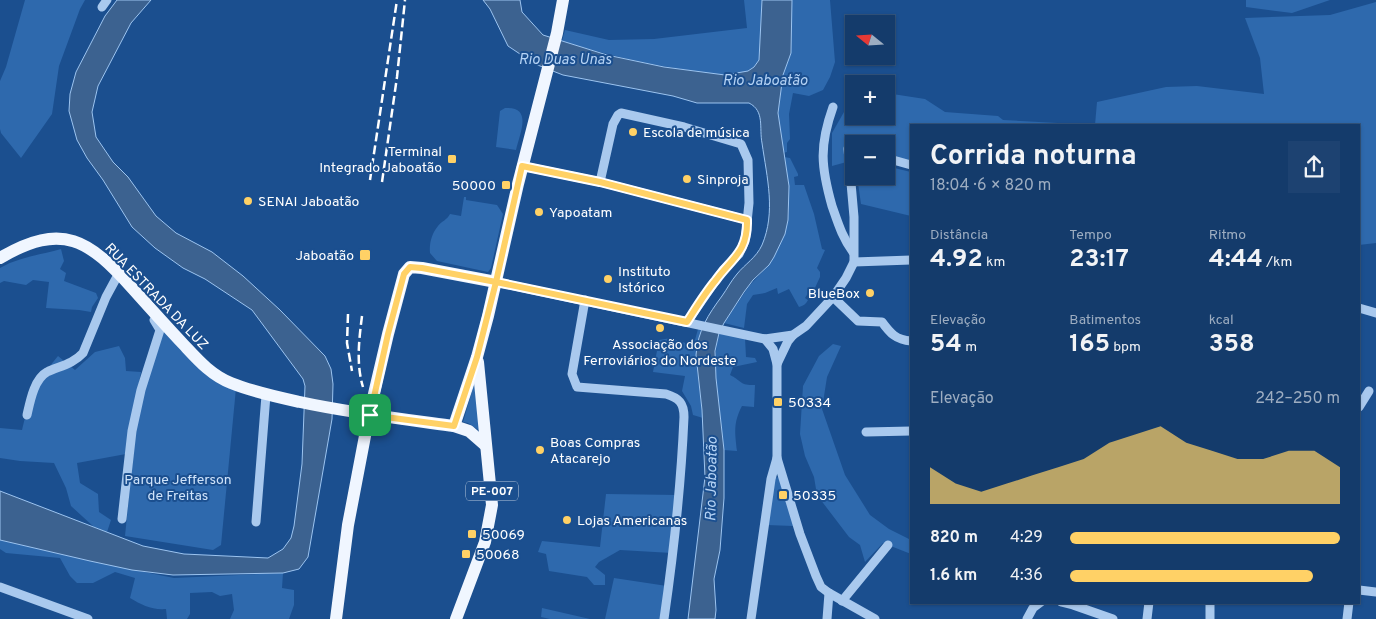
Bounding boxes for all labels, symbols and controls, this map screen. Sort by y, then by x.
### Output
north arrow [845,15,895,65]
map controls [845,15,895,185]
water label: Rio Duas Unas [518,51,612,70]
water label: Rio Jaboatão [723,72,807,91]
button: + [845,75,895,125]
place label: Escola de música [643,125,750,142]
marker: Escola de música [627,126,639,138]
button: − [845,135,895,185]
text: Corrida noturna [930,139,1137,175]
button: share [1288,141,1340,193]
place label: Terminal Integrado Jaboatão [319,144,442,177]
marker: Terminal Integrado Jaboatão [446,153,458,165]
place label: Sinproja [697,172,749,189]
marker: Sinproja [681,173,693,185]
text: 18:04 · 6 × 820 m [930,176,1051,196]
place label: 50000 [452,178,496,195]
marker: 50000 [500,179,512,191]
place label: SENAI Jaboatão [258,194,360,211]
marker: SENAI Jaboatão [242,195,254,207]
place label: Yapoatam [549,205,612,222]
marker: Yapoatam [533,206,545,218]
text: Distância [930,227,988,244]
text: Tempo [1069,227,1112,244]
text: Ritmo [1209,227,1246,244]
street label: RUA ESTRADA DA LUZ [101,240,211,354]
text: 4.92 [930,244,983,276]
text: 23:17 [1069,244,1129,276]
text: 4:44 [1209,244,1263,276]
place label: Jaboatão [295,248,354,265]
marker: Jaboatão [358,248,372,262]
text: km [983,254,1005,271]
text: /km [1263,254,1292,271]
place label: Instituto Istórico [618,264,671,297]
marker: Instituto Istórico [602,273,614,285]
place label: BlueBox [808,286,860,303]
marker: BlueBox [864,287,876,299]
text: Elevação [930,312,986,329]
text: Batimentos [1069,312,1141,329]
text: kcal [1209,312,1234,329]
marker: Associação dos Ferroviários do Nordeste [654,322,666,334]
text: 54 [930,329,962,361]
text: 165 [1069,329,1110,361]
text: 358 [1209,329,1255,361]
place label: Associação dos Ferroviários do Nordeste [583,337,737,370]
text: m [962,339,977,356]
text: bpm [1110,339,1141,356]
text: Elevação [930,389,994,409]
text: 242–250 m [1255,389,1340,409]
pin [349,394,391,436]
place label: 50334 [788,395,831,412]
marker: 50334 [772,396,784,408]
icon: arrive [356,401,384,429]
place label: Boas Compras Atacarejo [550,435,640,468]
water label: Rio Jaboatão [702,436,723,522]
marker: Boas Compras Atacarejo [534,444,546,456]
park label: Parque Jefferson de Freitas [124,472,232,505]
road number: PE-007 [466,482,518,501]
place label: 50335 [793,488,836,505]
marker: 50335 [777,489,789,501]
place label: Lojas Americanas [577,513,687,530]
marker: Lojas Americanas [561,514,573,526]
place label: 50069 [482,527,525,544]
marker: 50069 [466,528,478,540]
text: 820 m [930,528,978,548]
text: 4:29 [1010,528,1043,548]
place label: 50068 [476,547,519,564]
marker: 50068 [460,548,472,560]
text: 1.6 km [930,566,977,586]
text: 4:36 [1010,566,1043,586]

